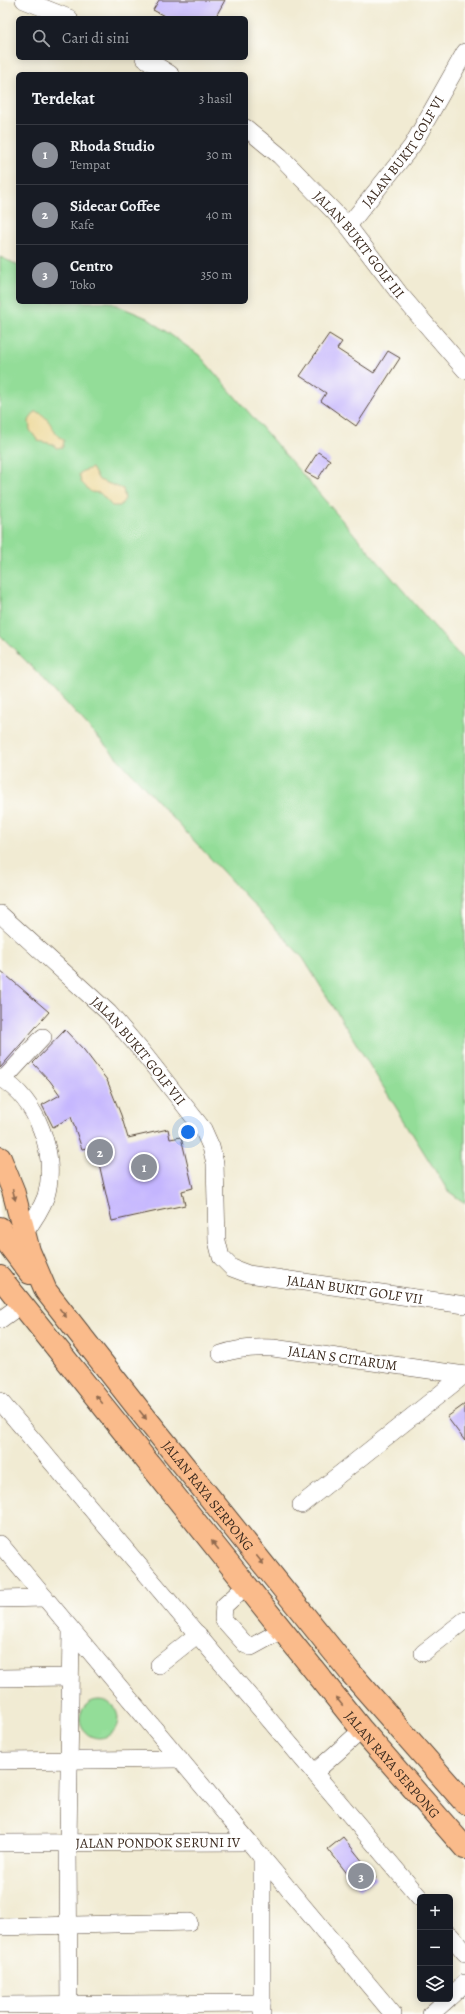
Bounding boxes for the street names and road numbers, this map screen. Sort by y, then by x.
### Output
street label: JALAN BUKIT GOLF VI [357,92,448,211]
street label: JALAN BUKIT GOLF III [309,187,409,302]
street label: JALAN BUKIT GOLF VII [87,992,190,1109]
street label: JALAN BUKIT GOLF VII [286,1270,424,1308]
street label: JALAN S CITARUM [287,1341,399,1375]
street label: JALAN RAYA SERPONG [158,1436,258,1555]
street label: JALAN RAYA SERPONG [341,1707,444,1822]
street label: JALAN PONDOK SERUNI IV [76,1833,241,1852]

